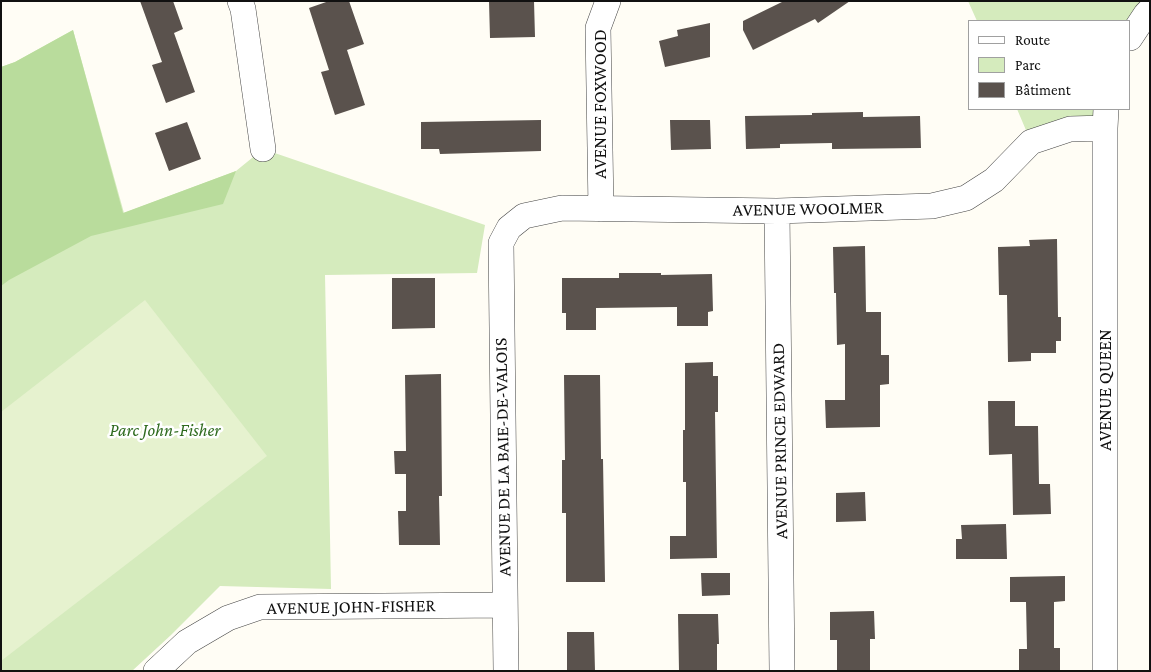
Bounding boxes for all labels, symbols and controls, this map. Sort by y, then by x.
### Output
legend [968,20,1131,110]
street label: AVENUE FOXWOOD [589,29,611,179]
text: Route [1015,32,1050,48]
text: Parc [1015,57,1041,73]
text: Bâtiment [1015,82,1071,98]
street label: AVENUE WOOLMER [732,197,884,221]
street label: AVENUE QUEEN [1094,329,1116,451]
street label: AVENUE DE LA BAIE-DE-VALOIS [490,337,516,577]
street label: AVENUE PRINCE EDWARD [767,343,793,539]
park label: Parc John-Fisher [109,419,221,441]
street label: AVENUE JOHN-FISHER [266,595,436,619]

